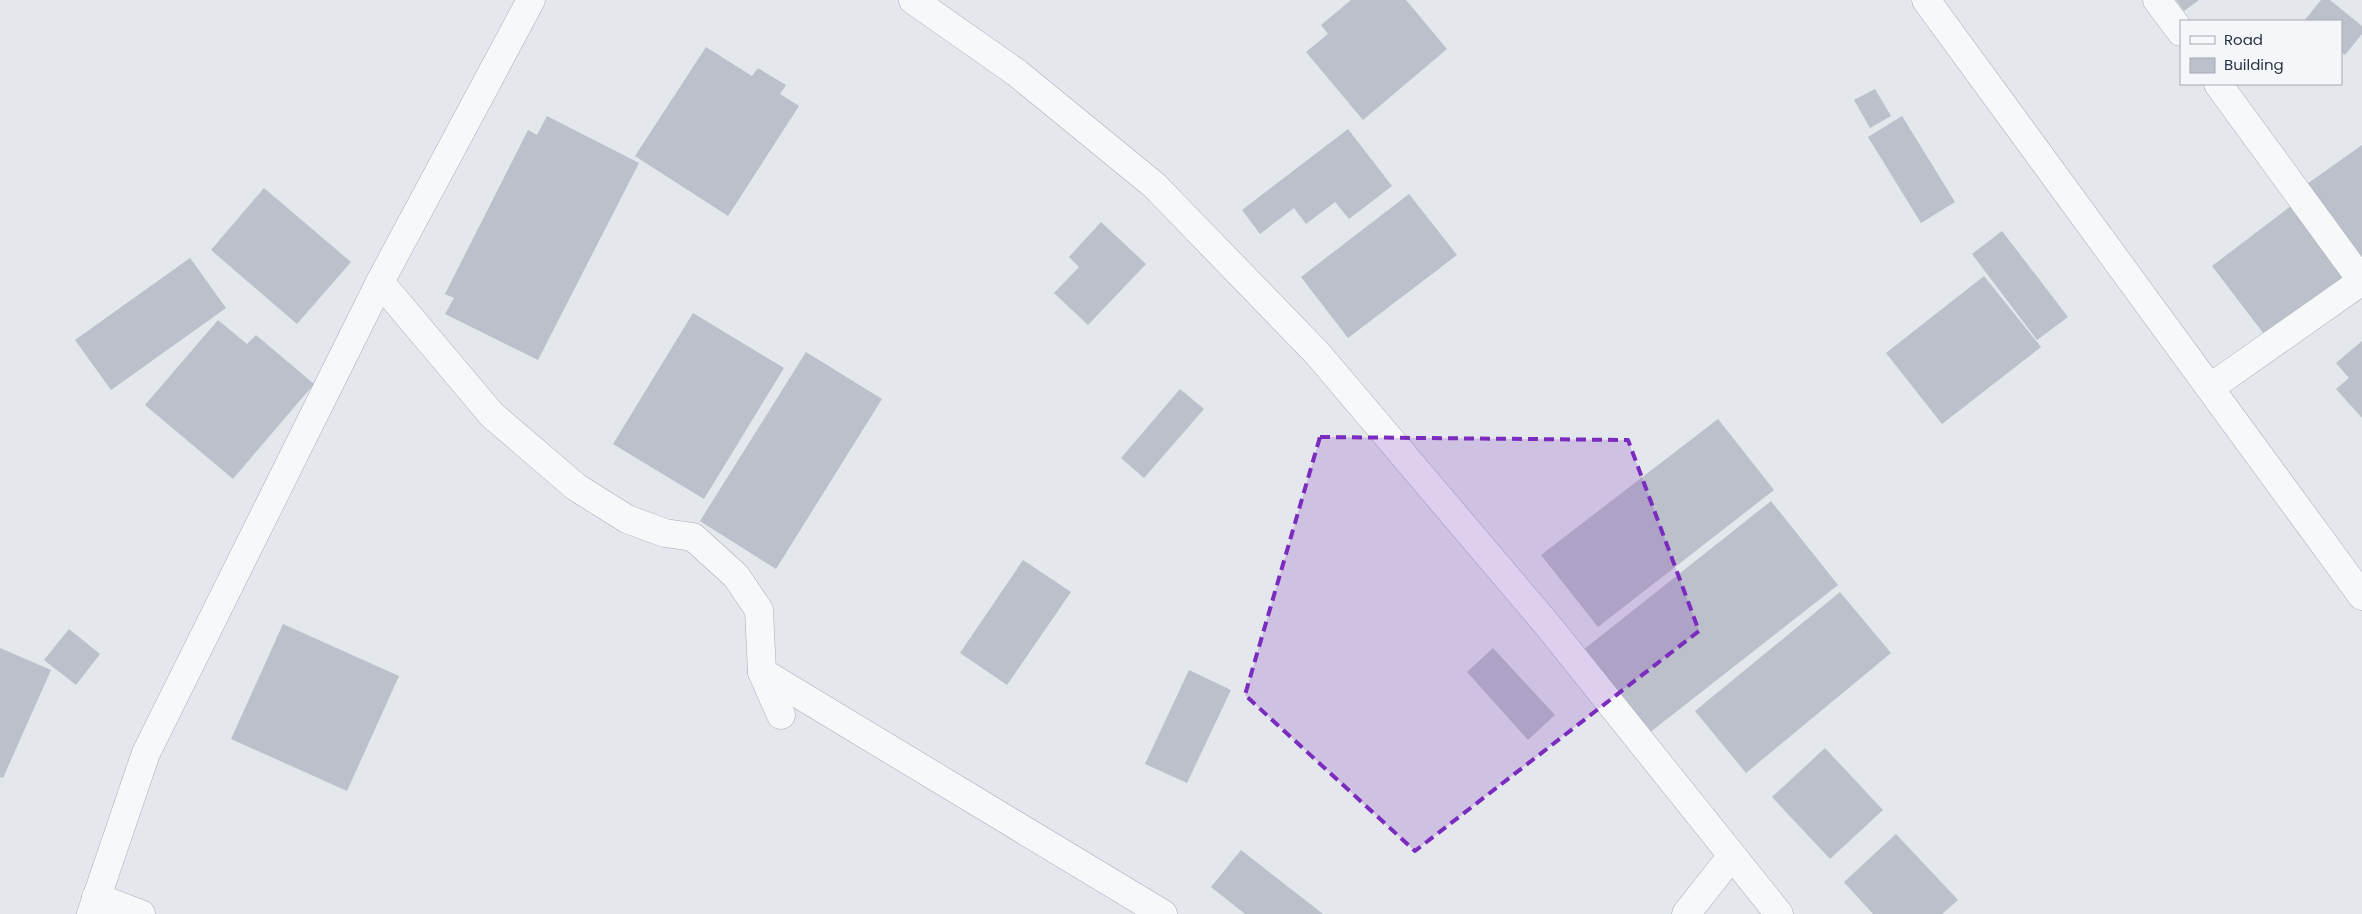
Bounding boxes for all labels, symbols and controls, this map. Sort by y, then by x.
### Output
legend [2180,20,2342,85]
text: Road [2224,29,2263,50]
text: Building [2224,54,2284,75]

